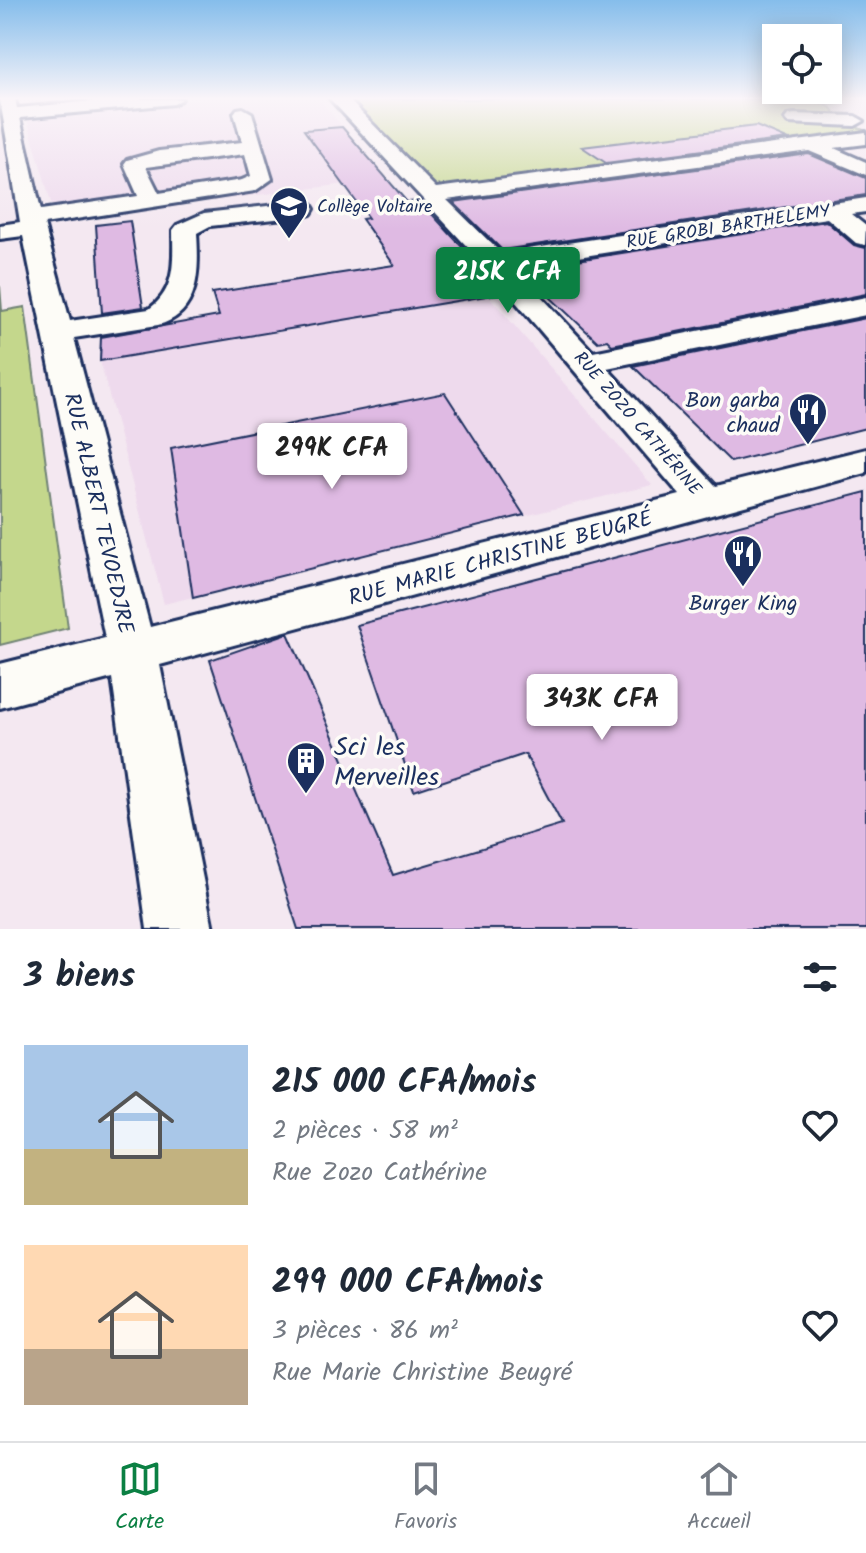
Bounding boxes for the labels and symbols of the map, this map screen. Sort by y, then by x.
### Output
school or university icon: Collège Voltaire [268,185,310,240]
place label: Collège Voltaire [317,193,432,222]
street label: RUE GROBI BARTHELEMY [624,197,833,258]
pin: 215K CFA [425,247,591,315]
street label: RUE ZOZO CATHÉRINE [566,345,708,503]
place label: Bon garba chaud [686,384,781,444]
street label: RUE ALBERT TEVOEDJRE [53,390,143,639]
restaurant icon: Bon garba chaud [787,391,829,446]
pin: 299K CFA [249,423,415,491]
street label: RUE MARIE CHRISTINE BEUGRÉ [345,502,658,617]
restaurant icon: Burger King [722,533,764,588]
place label: Burger King [689,587,797,622]
pin: 343K CFA [519,674,685,742]
place label: Sci les Merveilles [334,727,439,799]
building icon: Sci les Merveilles [285,740,327,795]

